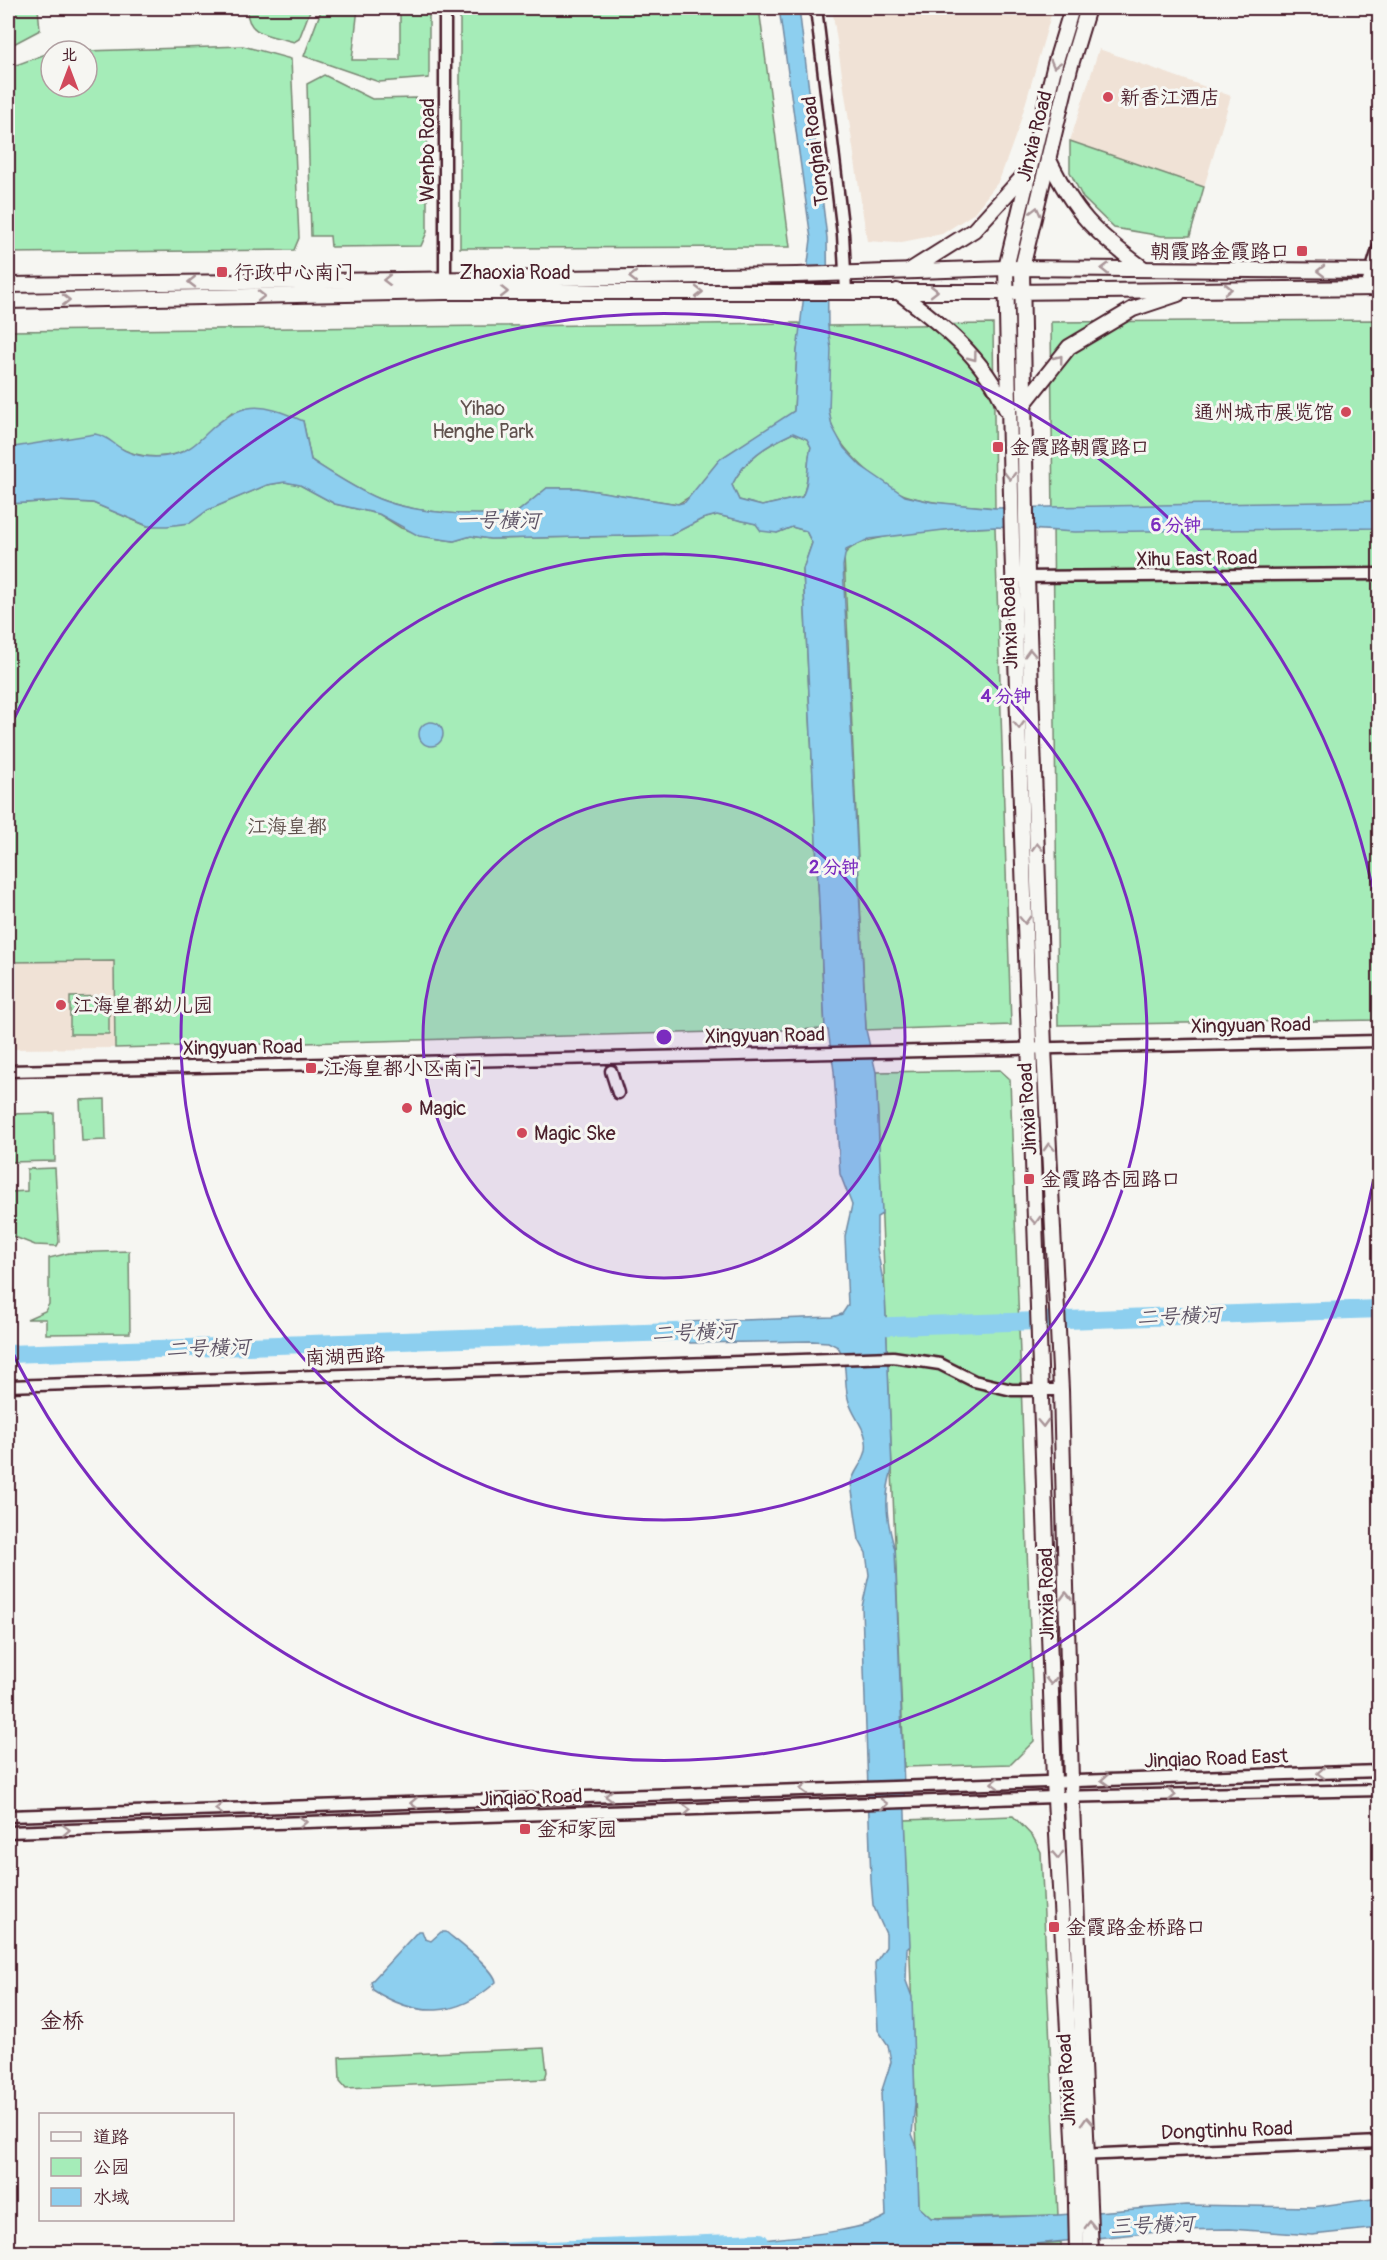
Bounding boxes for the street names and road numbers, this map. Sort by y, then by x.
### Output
street label: Jinxia Road [1011,88,1058,184]
street label: Tonghai Road [796,95,835,207]
street label: Wenbo Road [415,98,440,202]
street label: Zhaoxia Road [459,260,571,285]
street label: Xihu East Road [1136,545,1258,572]
street label: Jinxia Road [995,576,1024,670]
street label: Xingyuan Road [1191,1012,1311,1039]
street label: Xingyuan Road [705,1022,825,1049]
street label: Xingyuan Road [183,1034,303,1061]
street label: Jinxia Road [1013,1062,1042,1156]
street label: 南湖西路 [305,1343,386,1370]
street label: Jinxia Road [1033,1547,1060,1641]
street label: Jinqiao Road East [1144,1743,1289,1774]
street label: Jinqiao Road [479,1783,583,1812]
street label: Jinxia Road [1052,2033,1081,2127]
street label: Dongtinhu Road [1160,2116,1294,2145]

